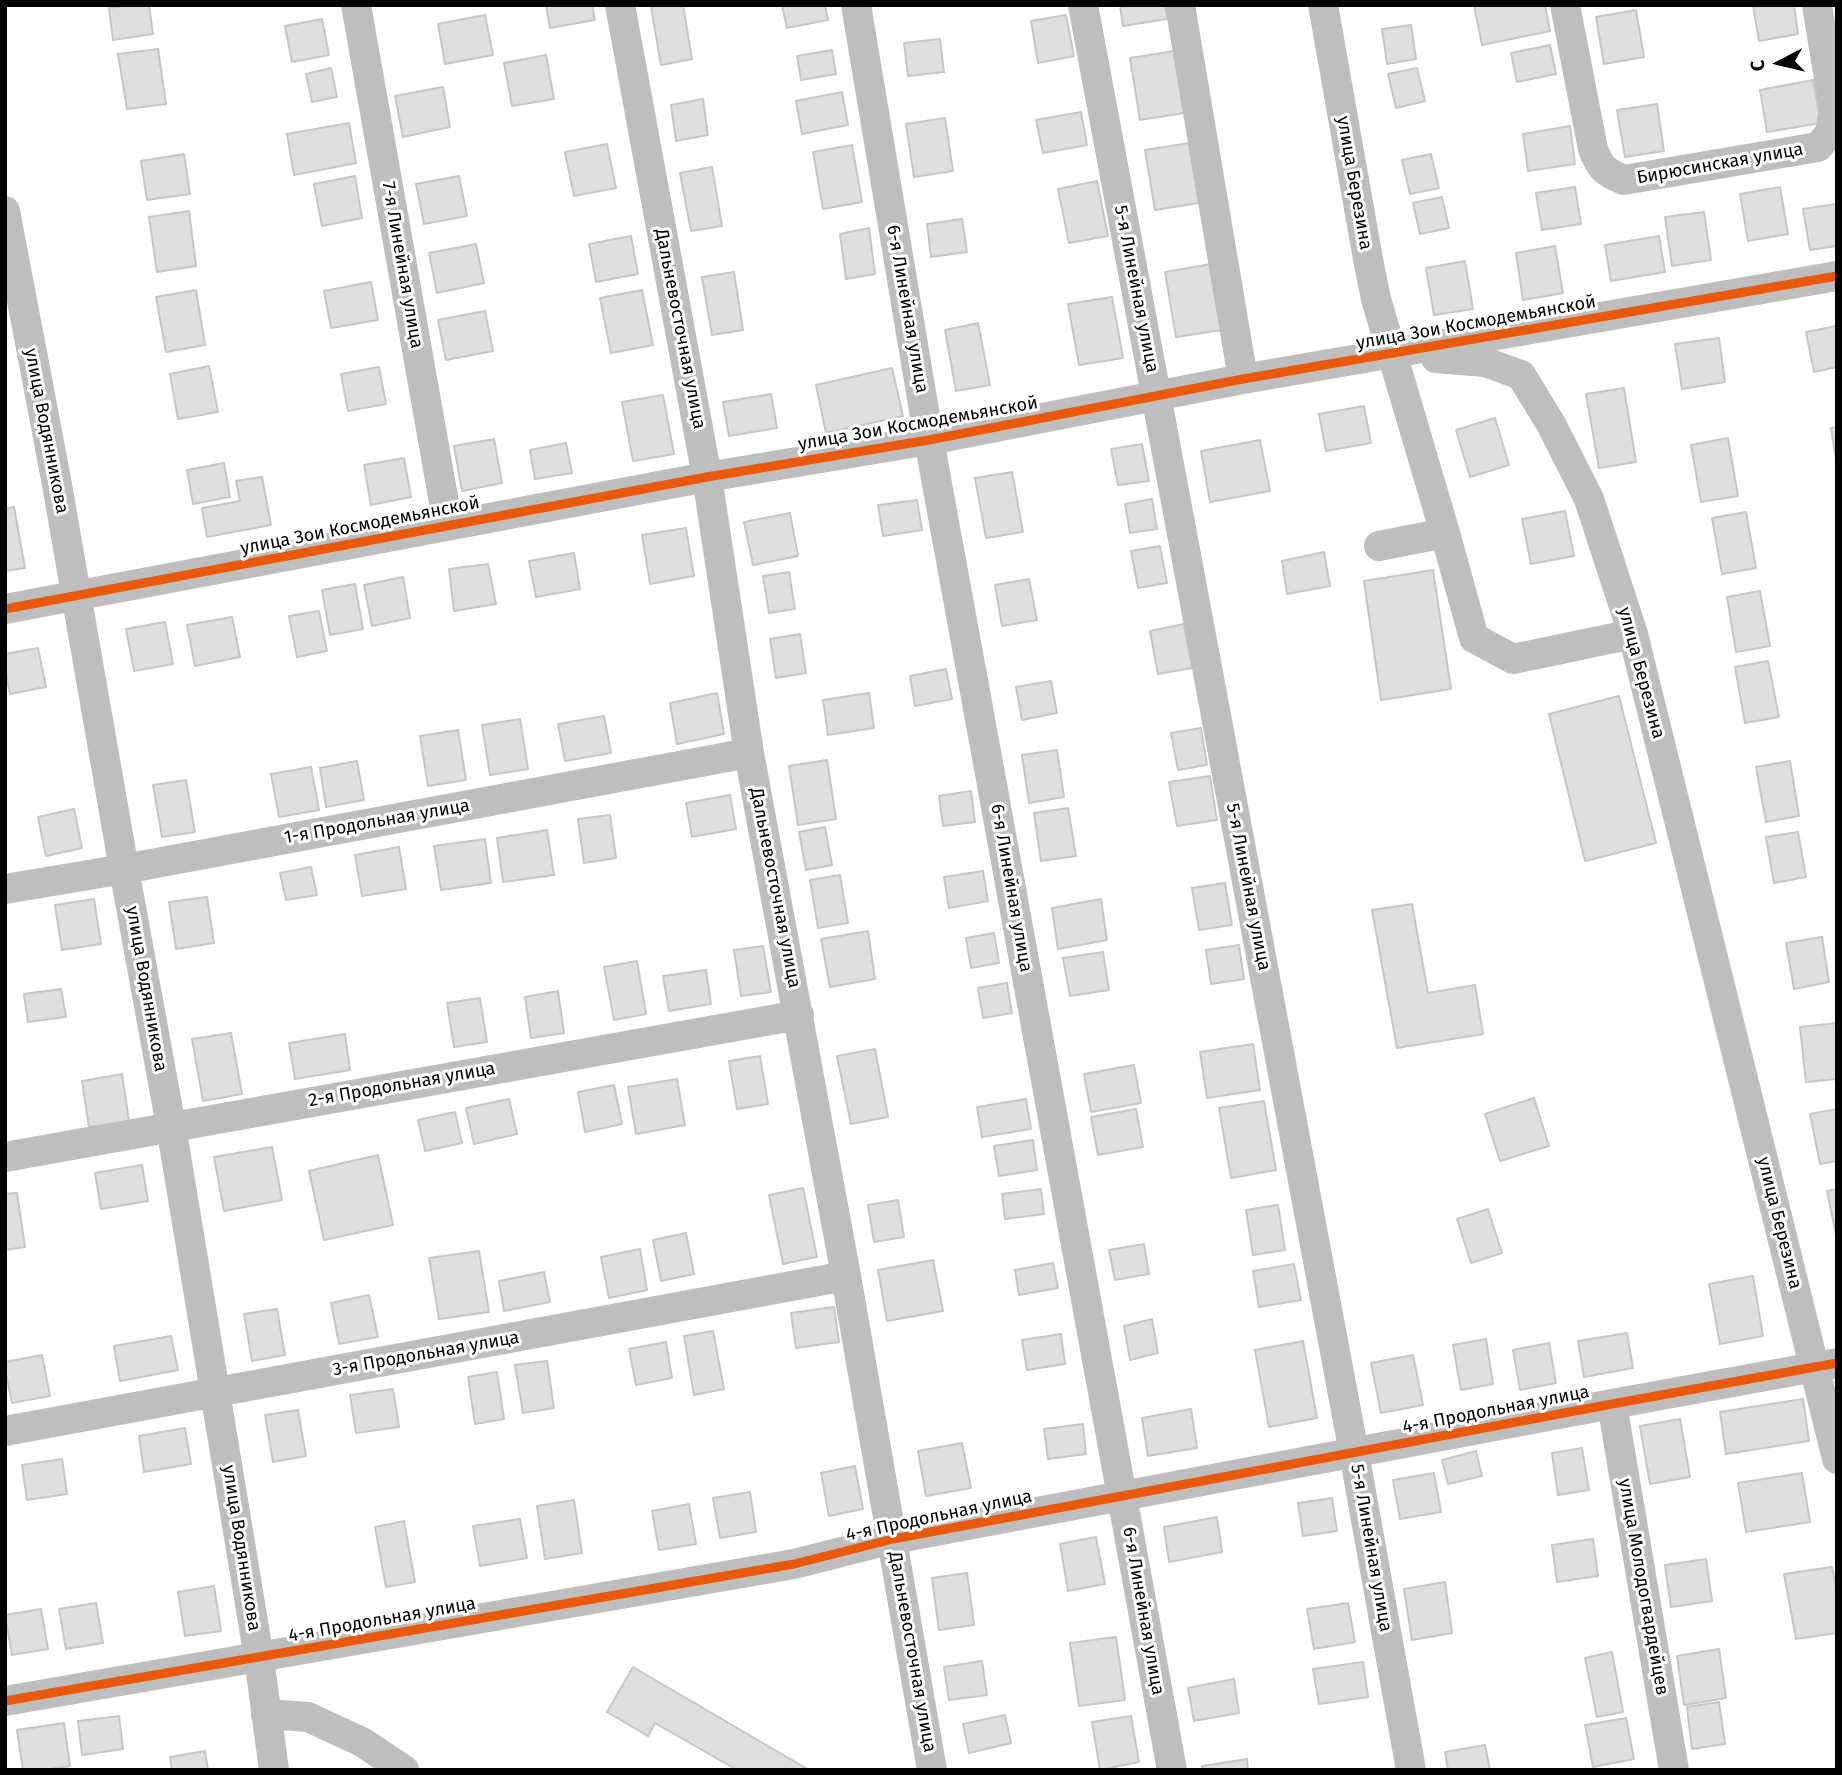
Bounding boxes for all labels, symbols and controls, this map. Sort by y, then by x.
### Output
north arrow [1744,28,1814,98]
text: С [1746,59,1770,72]
street label: улица Березина [1332,114,1376,252]
street label: Бирюсинская улица [1635,139,1805,189]
street label: 7-я Линейная улица [377,180,427,350]
street label: 5-я Линейная улица [1109,204,1163,374]
street label: 6-я Линейная улица [882,223,932,395]
street label: Дальневосточная улица [650,227,710,431]
street label: улица Зои Космодемьянской [1354,291,1598,355]
street label: улица Водянникова [19,347,73,515]
street label: улица Зои Космодемьянской [796,392,1040,456]
street label: улица Зои Космодемьянской [239,492,481,560]
street label: улица Березина [1613,605,1669,741]
street label: Дальневосточная улица [745,786,805,990]
street label: 1-я Продольная улица [283,795,471,849]
street label: 6-я Линейная улица [986,802,1036,974]
street label: 5-я Линейная улица [1221,802,1275,972]
street label: улица Водянникова [121,905,171,1073]
street label: 2-я Продольная улица [307,1058,497,1112]
street label: улица Березина [1752,1155,1806,1291]
street label: 3-я Продольная улица [331,1327,521,1381]
street label: 4-я Продольная улица [1401,1381,1591,1439]
street label: 5-я Линейная улица [1346,1462,1396,1634]
street label: улица Водянникова [217,1463,265,1633]
street label: улица Молодогвардейцев [1613,1477,1673,1697]
street label: 4-я Продольная улица [844,1486,1034,1546]
street label: 6-я Линейная улица [1118,1525,1168,1697]
street label: Дальневосточная улица [884,1550,940,1754]
street label: 4-я Продольная улица [287,1593,477,1647]

